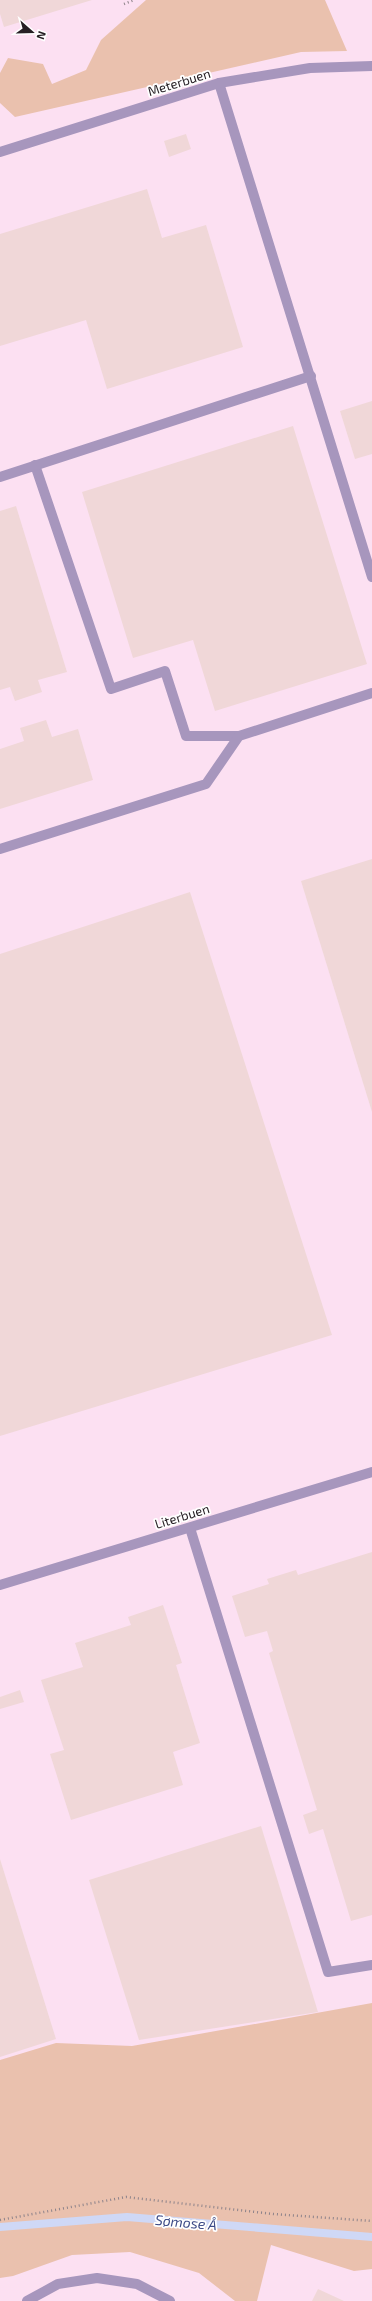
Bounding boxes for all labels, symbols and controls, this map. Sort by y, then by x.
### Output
north arrow [12,12,52,52]
text: N [34,30,49,42]
street label: Meterbuen [146,65,212,99]
street label: Literbuen [153,1500,211,1532]
water label: Sømose Å [154,2211,218,2233]

